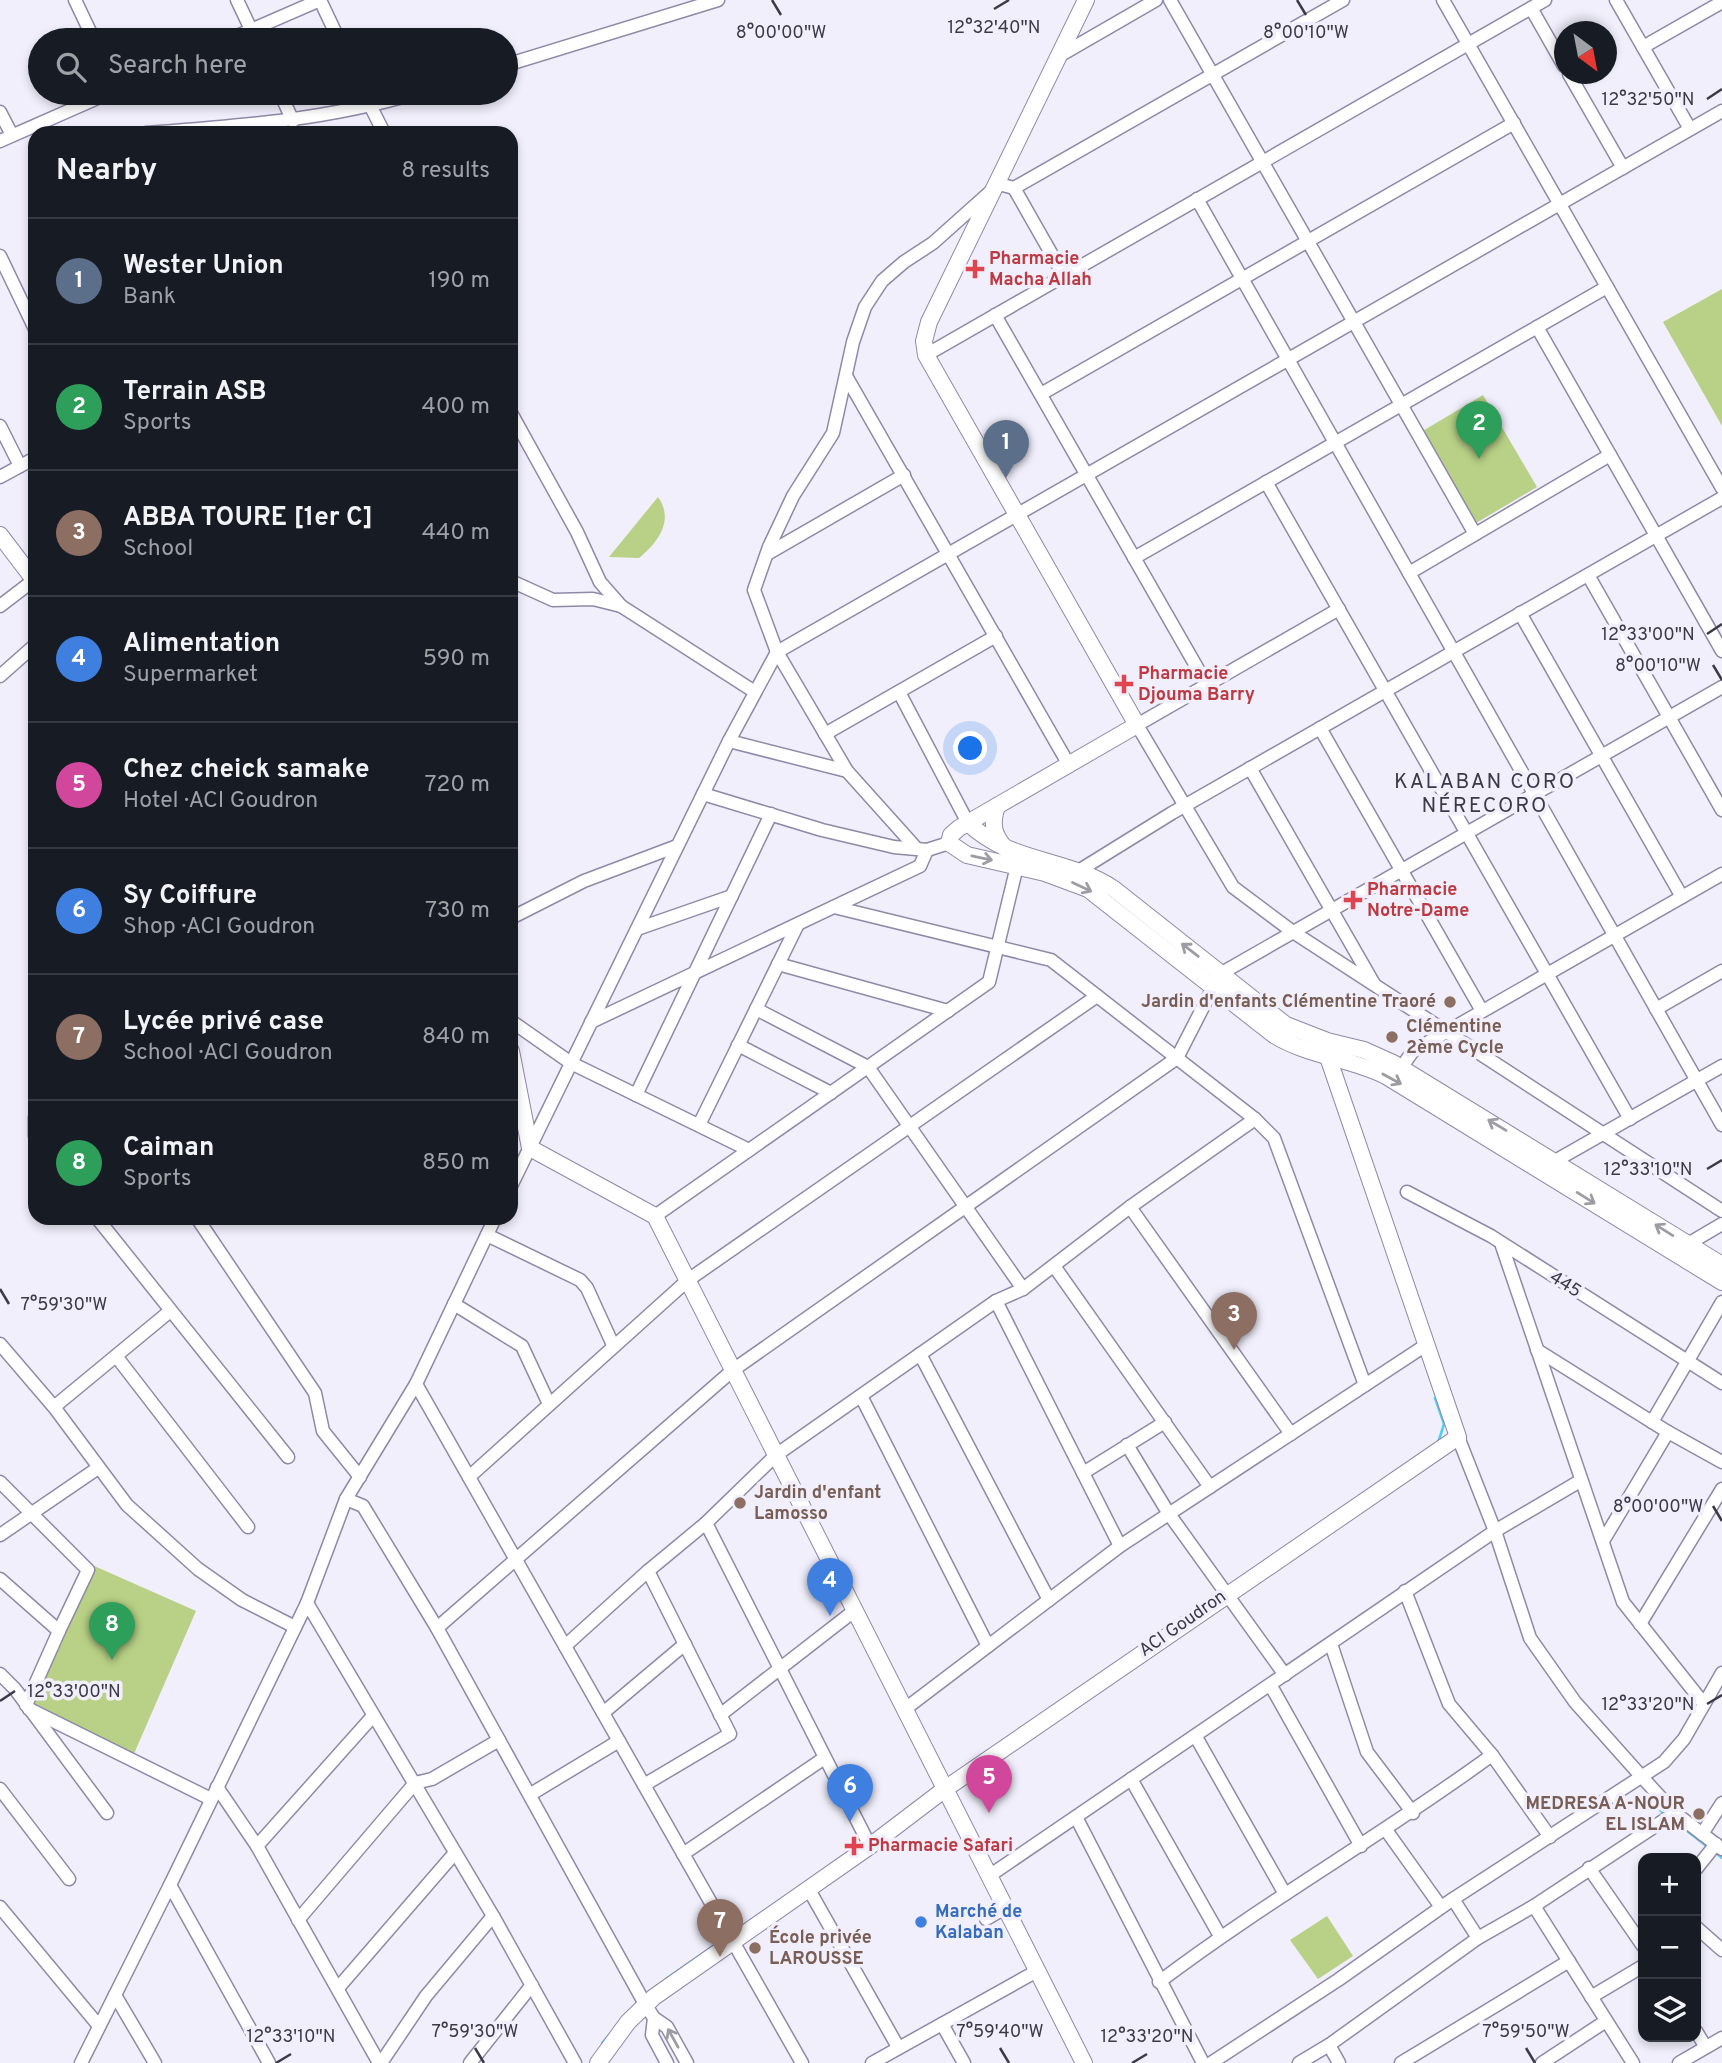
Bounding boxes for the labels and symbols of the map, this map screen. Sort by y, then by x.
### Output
text: 12°32'40"N [947,17,1041,40]
north arrow [1554,21,1617,84]
text: 8°00'00"W [736,22,826,45]
text: 8°00'10"W [1263,22,1349,45]
text: 12°32'50"N [1601,89,1695,112]
place label: Pharmacie Macha Allah [989,248,1092,292]
marker: Pharmacie Macha Allah [967,261,983,277]
pin: 2 [1456,401,1502,459]
pin: 1 [983,420,1029,478]
text: 12°33'00"N [1601,624,1695,647]
text: 8°00'10"W [1615,655,1701,678]
place label: Pharmacie Djouma Barry [1138,663,1255,707]
marker: Pharmacie Djouma Barry [1116,676,1132,692]
your location [953,731,987,765]
district label: KALABAN CORO NÉRECORO [1394,769,1576,820]
one-way arrow [970,852,993,866]
place label: Pharmacie Notre-Dame [1367,879,1469,923]
one-way arrow [1071,881,1092,894]
marker: Pharmacie Notre-Dame [1345,892,1361,908]
one-way arrow [1182,942,1200,958]
place label: Jardin d'enfants Clémentine Traoré [1141,991,1436,1014]
marker: Jardin d'enfants Clémentine Traoré [1442,994,1458,1010]
place label: Clémentine 2ème Cycle [1406,1016,1504,1060]
marker: Clémentine 2ème Cycle [1384,1029,1400,1045]
one-way arrow [1381,1072,1401,1086]
one-way arrow [1488,1118,1508,1132]
text: 12°33'10"N [1604,1159,1692,1182]
one-way arrow [1575,1191,1595,1205]
one-way arrow [1654,1222,1674,1236]
street label: 445 [1545,1266,1585,1304]
pin: 3 [1211,1292,1257,1350]
text: 7°59'30"W [21,1294,107,1317]
place label: Jardin d'enfant Lamosso [754,1482,881,1526]
marker: Jardin d'enfant Lamosso [732,1495,748,1511]
text: 8°00'00"W [1613,1496,1703,1519]
pin: 4 [807,1558,853,1616]
street label: ACI Goudron [1135,1585,1231,1663]
pin: 8 [89,1602,135,1660]
text: 12°33'00"N [27,1681,121,1704]
text: 12°33'20"N [1601,1694,1695,1717]
pin: 5 [966,1755,1012,1813]
pin: 6 [827,1764,873,1822]
place label: MEDRESA A-NOUR EL ISLAM [1526,1793,1685,1837]
marker: MEDRESA A-NOUR EL ISLAM [1691,1806,1707,1822]
place label: Pharmacie Safari [868,1835,1013,1858]
marker: Pharmacie Safari [846,1838,862,1854]
pin: 7 [697,1899,743,1957]
place label: Marché de Kalaban [935,1901,1022,1945]
marker: Marché de Kalaban [913,1914,929,1930]
place label: École privée LAROUSSE [769,1925,872,1971]
marker: École privée LAROUSSE [747,1940,763,1956]
text: 7°59'30"W [432,2021,518,2044]
text: 7°59'40"W [956,2021,1044,2044]
text: 7°59'50"W [1482,2021,1570,2044]
text: 12°33'10"N [247,2026,335,2049]
text: 12°33'20"N [1100,2026,1194,2049]
one-way arrow [666,2028,679,2049]

